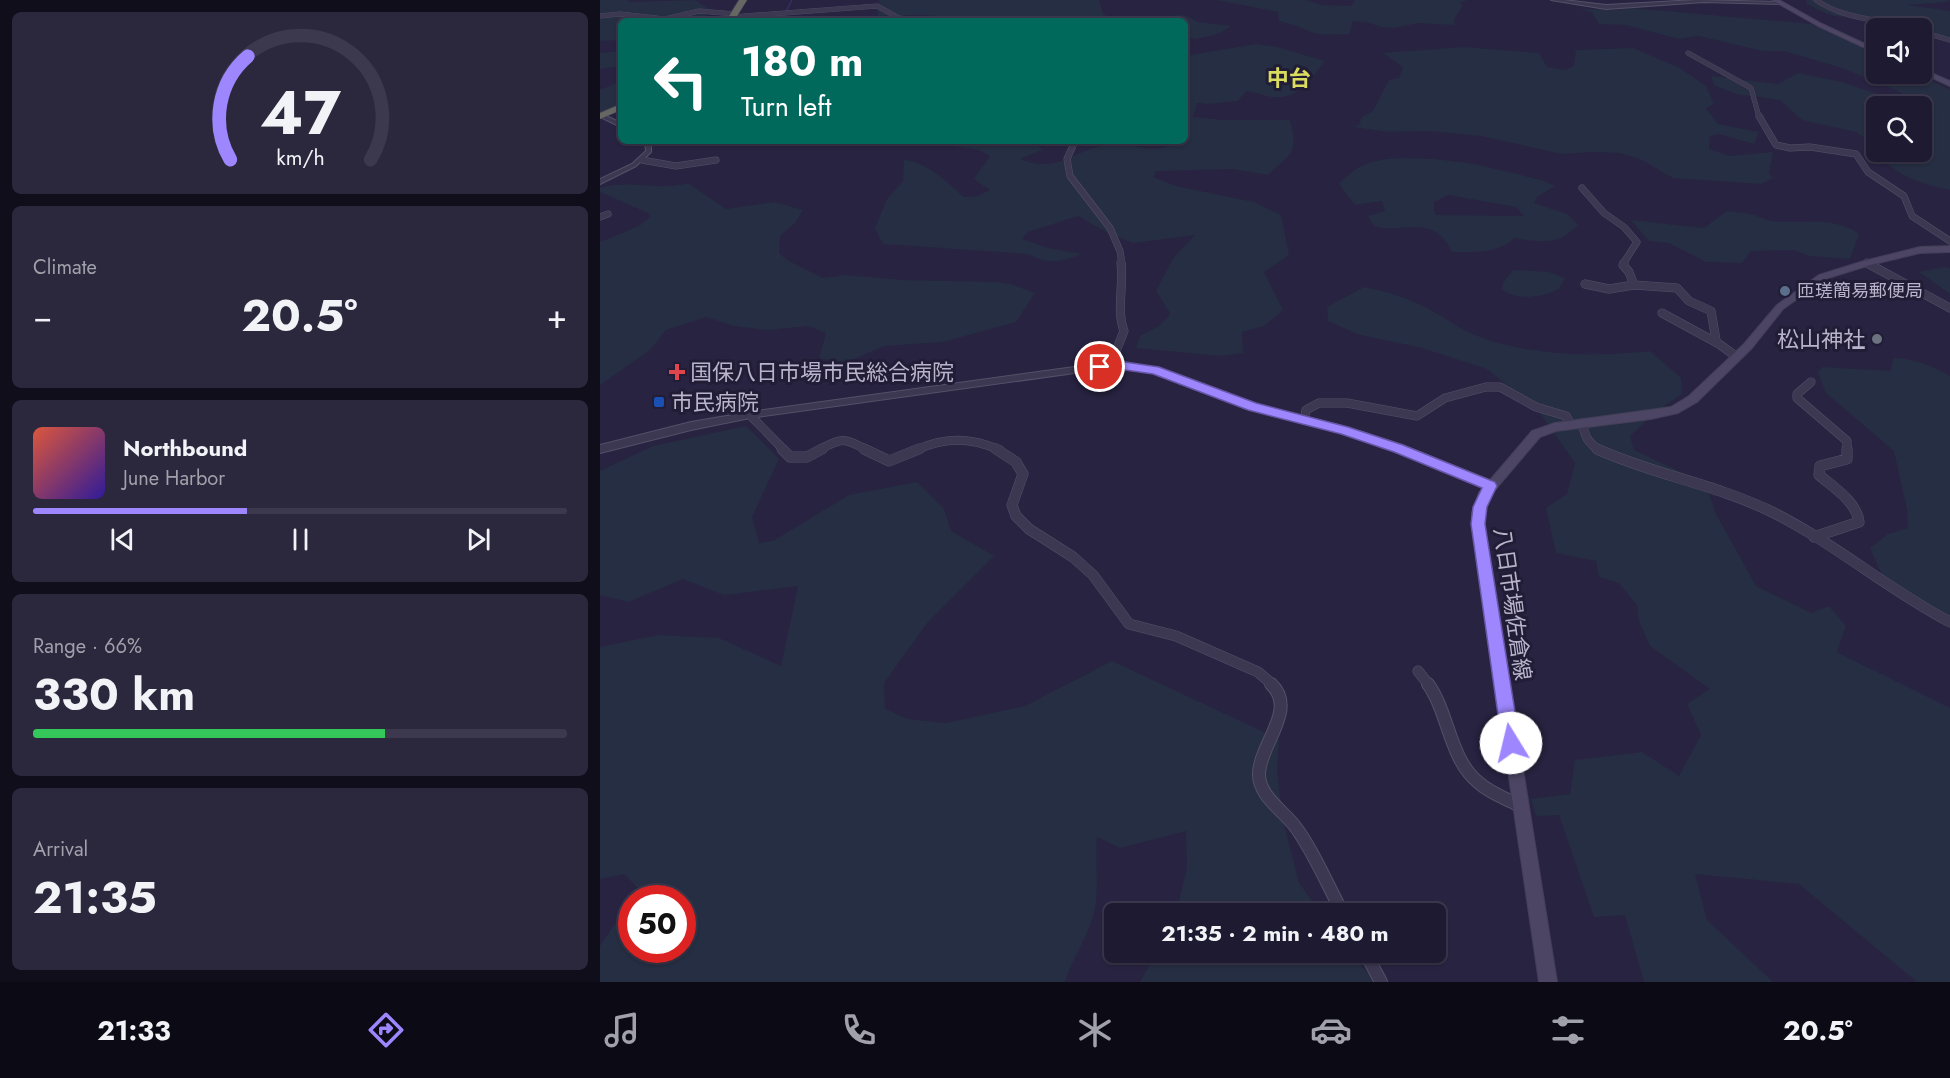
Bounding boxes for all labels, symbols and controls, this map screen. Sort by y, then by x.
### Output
map controls [1866,18,1932,162]
button: sound [1866,18,1932,84]
text: 180 m [741,31,864,92]
icon: left [642,42,720,120]
district label: 中台 [1267,62,1311,94]
text: 47 [259,67,341,157]
text: Turn left [741,87,831,126]
button: search [1866,96,1932,162]
text: km/h [276,142,324,173]
text: Climate [33,253,97,282]
place label: 匝瑳簡易郵便局 [1797,278,1923,304]
text: 20.5° [241,283,358,348]
marker: 匝瑳簡易郵便局 [1778,284,1792,298]
text: − [33,293,52,340]
text: + [547,293,567,340]
place label: 松山神社 [1777,323,1865,355]
marker: 松山神社 [1870,332,1884,346]
pin [1074,341,1125,392]
icon: arrive [1083,350,1116,383]
place label: 国保八日市場市民総合病院 [690,356,954,388]
marker: 国保八日市場市民総合病院 [668,363,686,381]
place label: 市民病院 [671,386,759,418]
marker: 市民病院 [652,395,666,409]
text: Northbound [123,432,247,464]
text: June Harbor [123,464,225,493]
icon: previous [106,523,139,556]
icon: pause [284,523,317,556]
icon: next [462,523,495,556]
street label: 八日市場佐倉線 [1486,526,1540,682]
text: Range · 66% [33,632,142,661]
text: 330 km [33,662,195,727]
position arrow [1479,711,1543,775]
text: Arrival [33,835,88,864]
text: 21:35 [33,865,157,930]
speed limit sign: 50 [618,885,696,963]
text: 21:35 · 2 min · 480 m [1161,917,1389,949]
icon: directions [365,1009,407,1051]
icon: music [601,1009,643,1051]
icon: phone [838,1009,880,1051]
icon: climate [1074,1009,1116,1051]
icon: car [1310,1009,1352,1051]
icon: filters [1547,1009,1589,1051]
text: 21:33 [97,1011,171,1050]
text: 20.5° [1783,1011,1853,1050]

